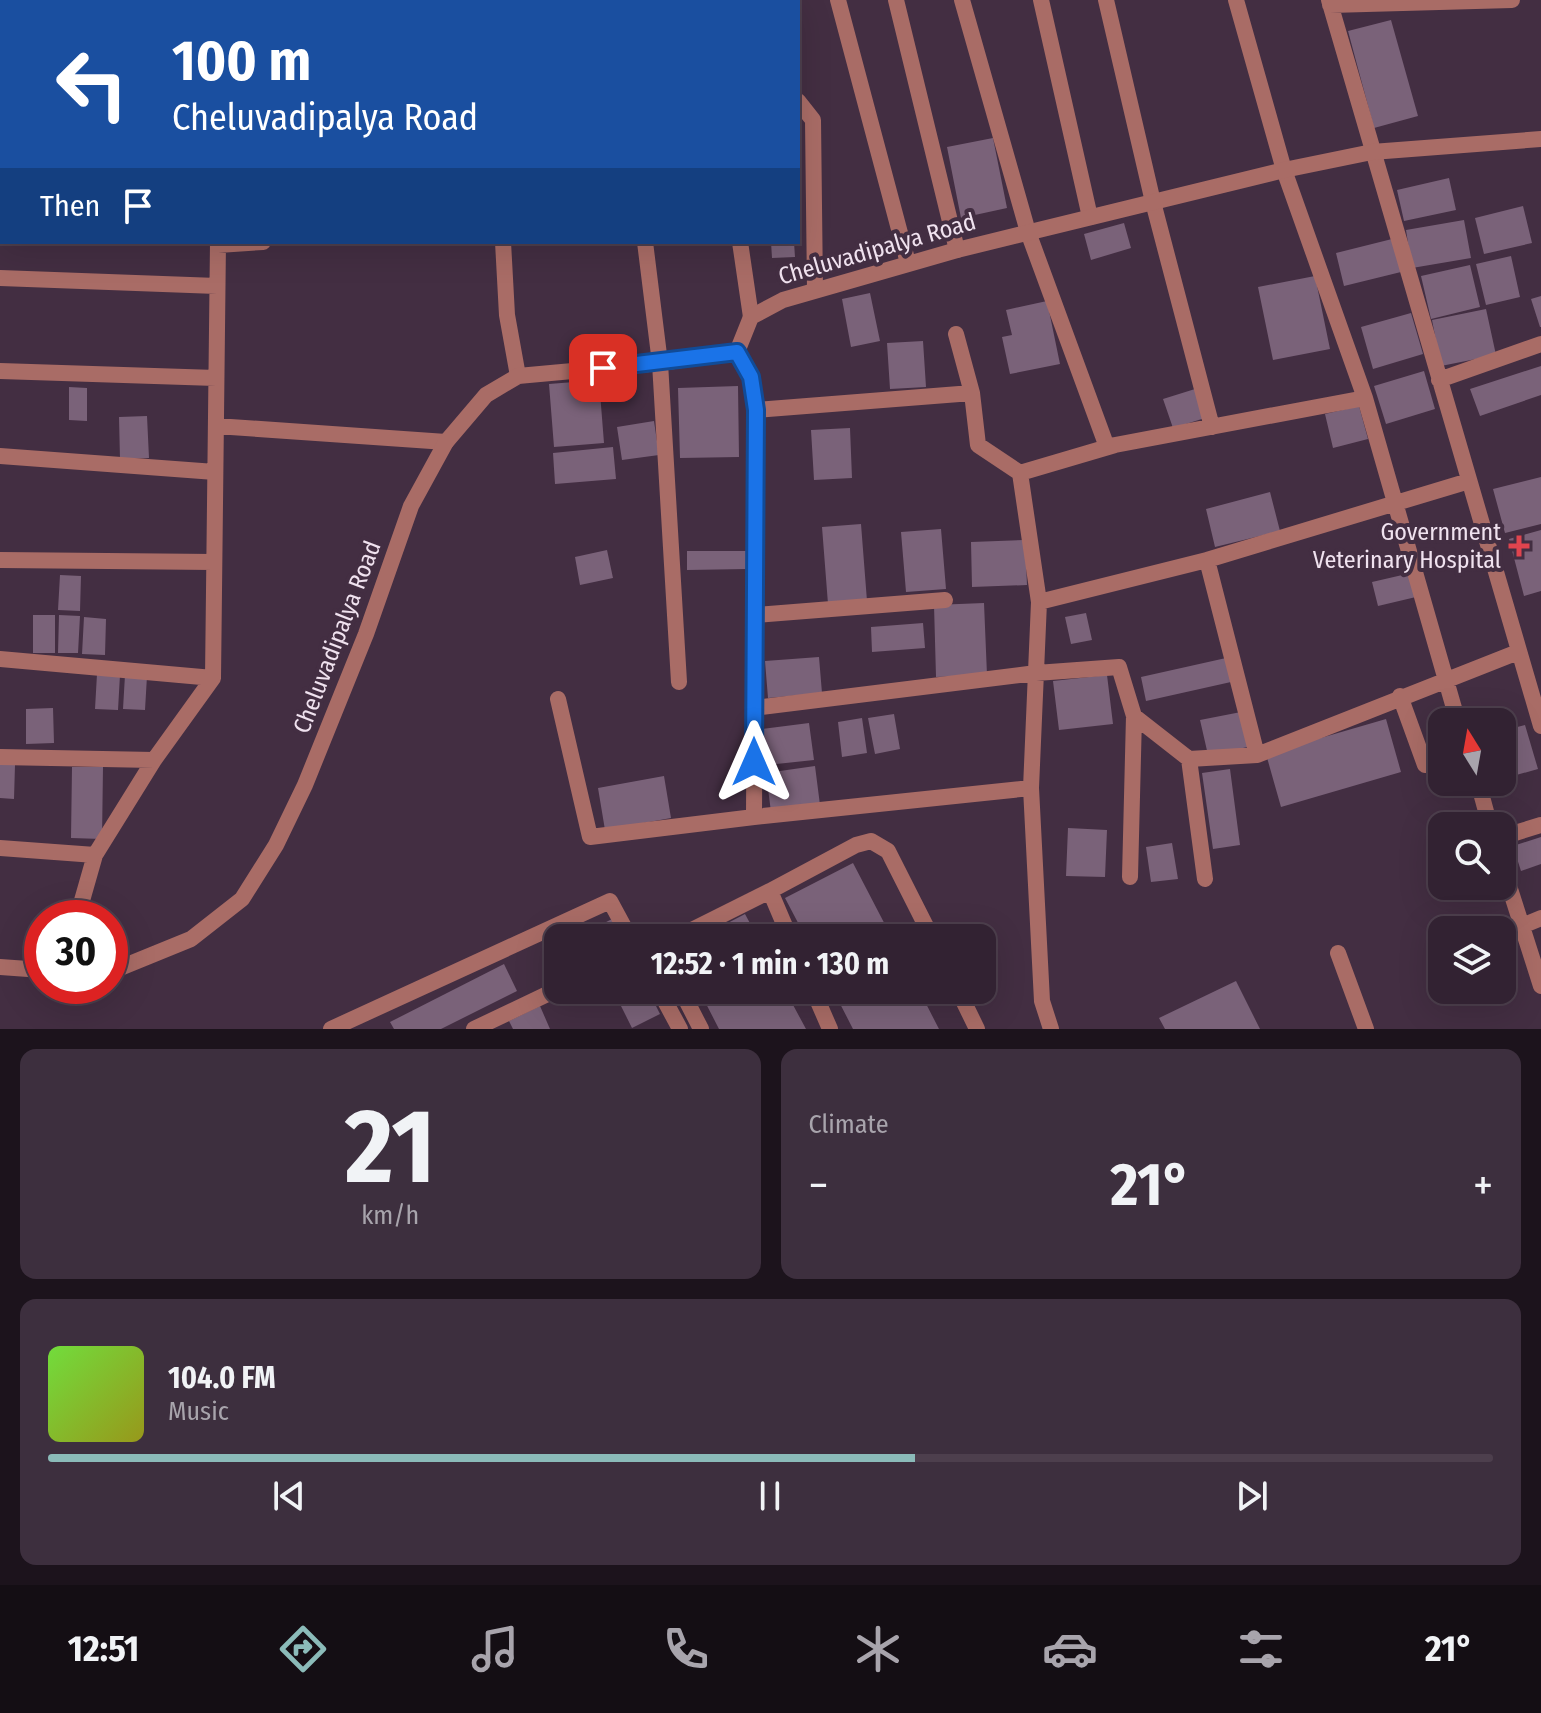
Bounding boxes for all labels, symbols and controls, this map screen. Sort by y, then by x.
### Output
text: 100 m [172,28,311,95]
icon: left [40,32,144,136]
text: Cheluvadipalya Road [172,96,478,140]
icon: arrive [116,184,160,228]
text: Then [40,188,100,224]
street label: Cheluvadipalya Road [775,207,979,291]
pin [569,334,637,402]
icon: arrive [581,346,625,390]
place label: Government Veterinary Hospital [1313,518,1501,574]
marker: Government Veterinary Hospital [1508,535,1530,557]
street label: Cheluvadipalya Road [287,537,387,737]
north arrow [1428,708,1516,796]
map controls [1428,708,1516,1004]
position arrow [712,720,796,804]
button: search [1428,812,1516,900]
speed limit sign: 30 [24,900,128,1004]
button: layers [1428,916,1516,1004]
text: 12:52 · 1 min · 130 m [651,946,889,982]
text: 21 [345,1085,435,1210]
text: Climate [809,1109,889,1140]
text: 21° [1111,1149,1191,1221]
text: − [809,1159,828,1212]
text: + [1473,1159,1493,1212]
text: km/h [361,1200,419,1231]
text: 104.0 FM [168,1360,276,1396]
text: Music [168,1396,229,1427]
icon: previous [267,1474,311,1518]
icon: pause [748,1474,792,1518]
icon: next [1230,1474,1274,1518]
icon: directions [275,1621,331,1677]
icon: music [467,1621,523,1677]
icon: phone [658,1621,714,1677]
icon: climate [850,1621,906,1677]
icon: car [1042,1621,1098,1677]
icon: filters [1233,1621,1289,1677]
text: 12:51 [68,1627,139,1671]
text: 21° [1425,1627,1473,1671]

